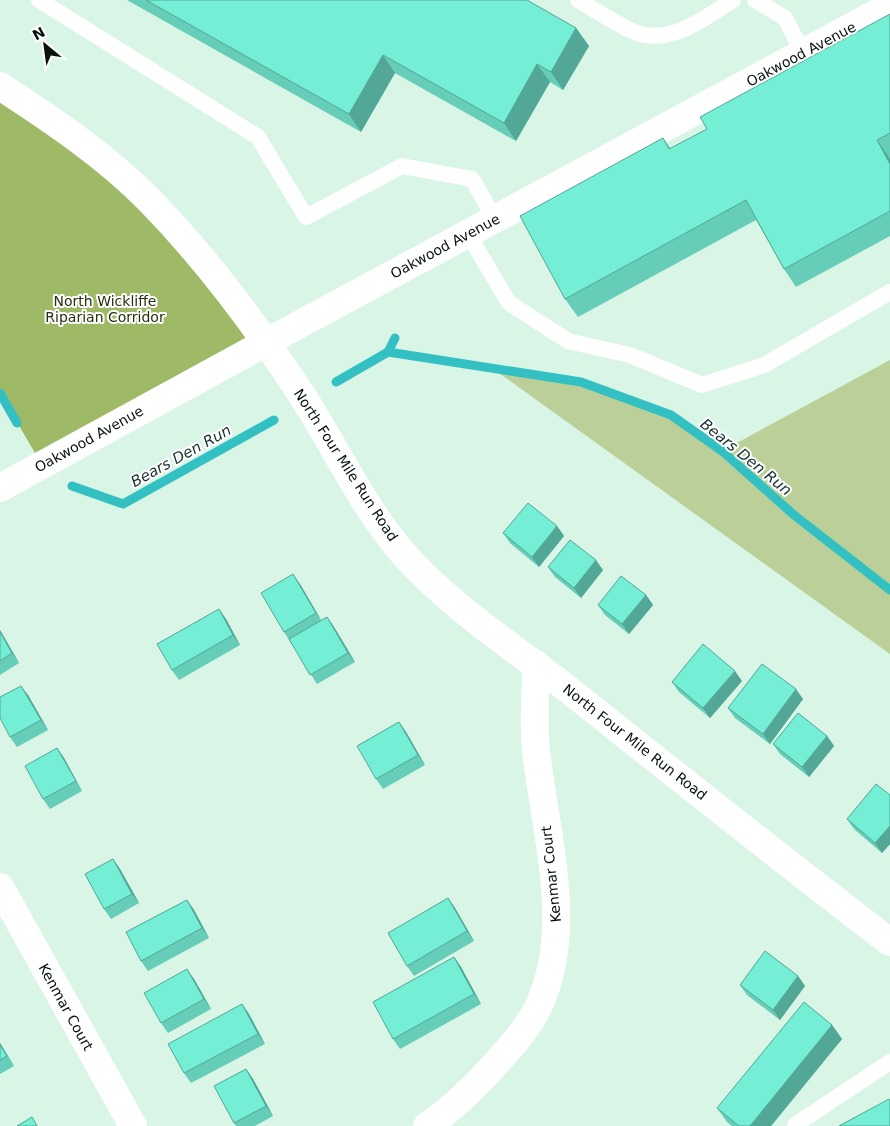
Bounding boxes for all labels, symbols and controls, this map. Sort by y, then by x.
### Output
street label: Oakwood Avenue [744,18,858,90]
north arrow [20,20,70,70]
text: N [30,24,48,43]
street label: Oakwood Avenue [388,210,502,282]
park label: North Wickliffe Riparian Corridor [45,293,165,325]
street label: North Four Mile Run Road [291,386,401,544]
street label: Oakwood Avenue [32,403,146,475]
water label: Bears Den Run [697,415,795,499]
water label: Bears Den Run [128,421,234,491]
street label: North Four Mile Run Road [560,681,710,803]
street label: Kenmar Court [538,824,564,923]
street label: Kenmar Court [36,961,97,1054]

